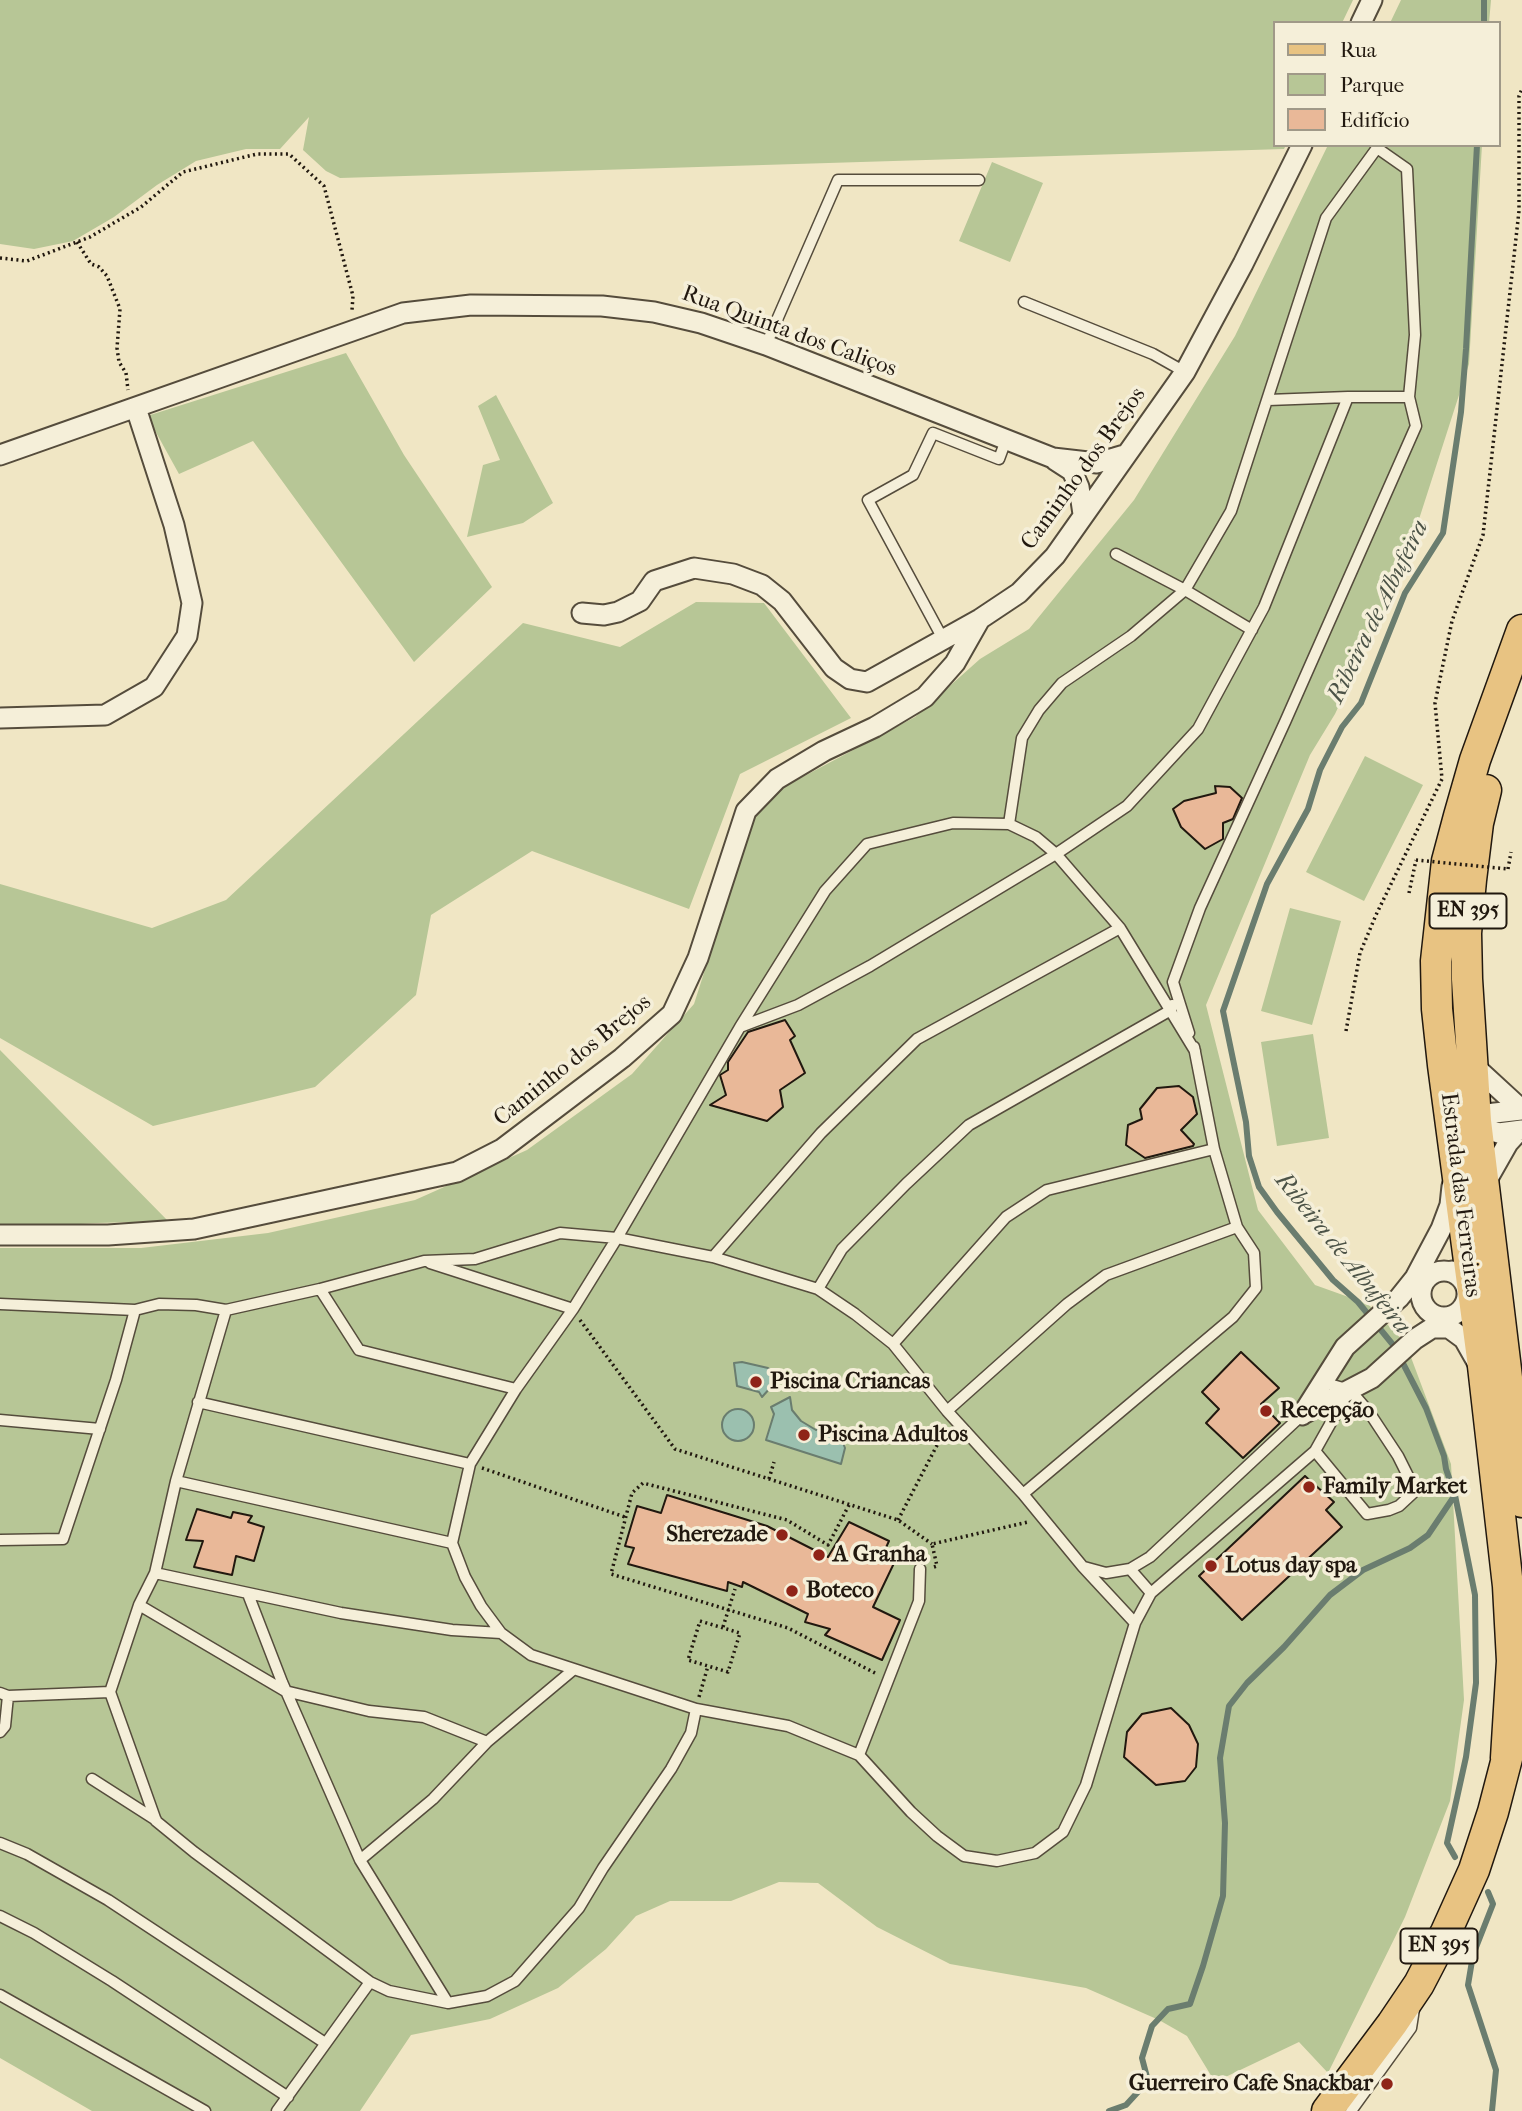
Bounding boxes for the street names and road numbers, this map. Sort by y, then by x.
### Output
street label: Rua Quinta dos Caliços [678,280,900,384]
street label: Caminho dos Brejos [1016,382,1152,556]
road number: EN 395 [1430,894,1506,928]
street label: Caminho dos Brejos [489,989,657,1133]
street label: Estrada das Ferreiras [1434,1091,1486,1299]
road number: EN 395 [1400,1928,1478,1964]

